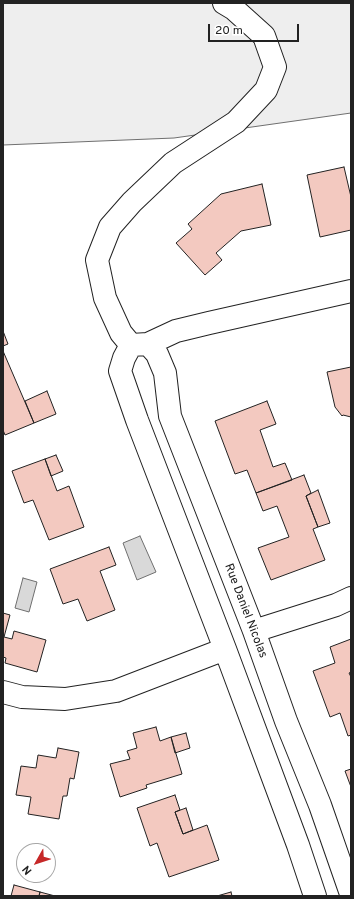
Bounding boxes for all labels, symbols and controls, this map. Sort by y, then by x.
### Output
scale bar [210,16,301,42]
text: 20 m [215,23,243,39]
street label: Rue Daniel Nicolas [220,562,270,660]
north arrow [16,843,56,883]
text: N [20,862,35,877]

